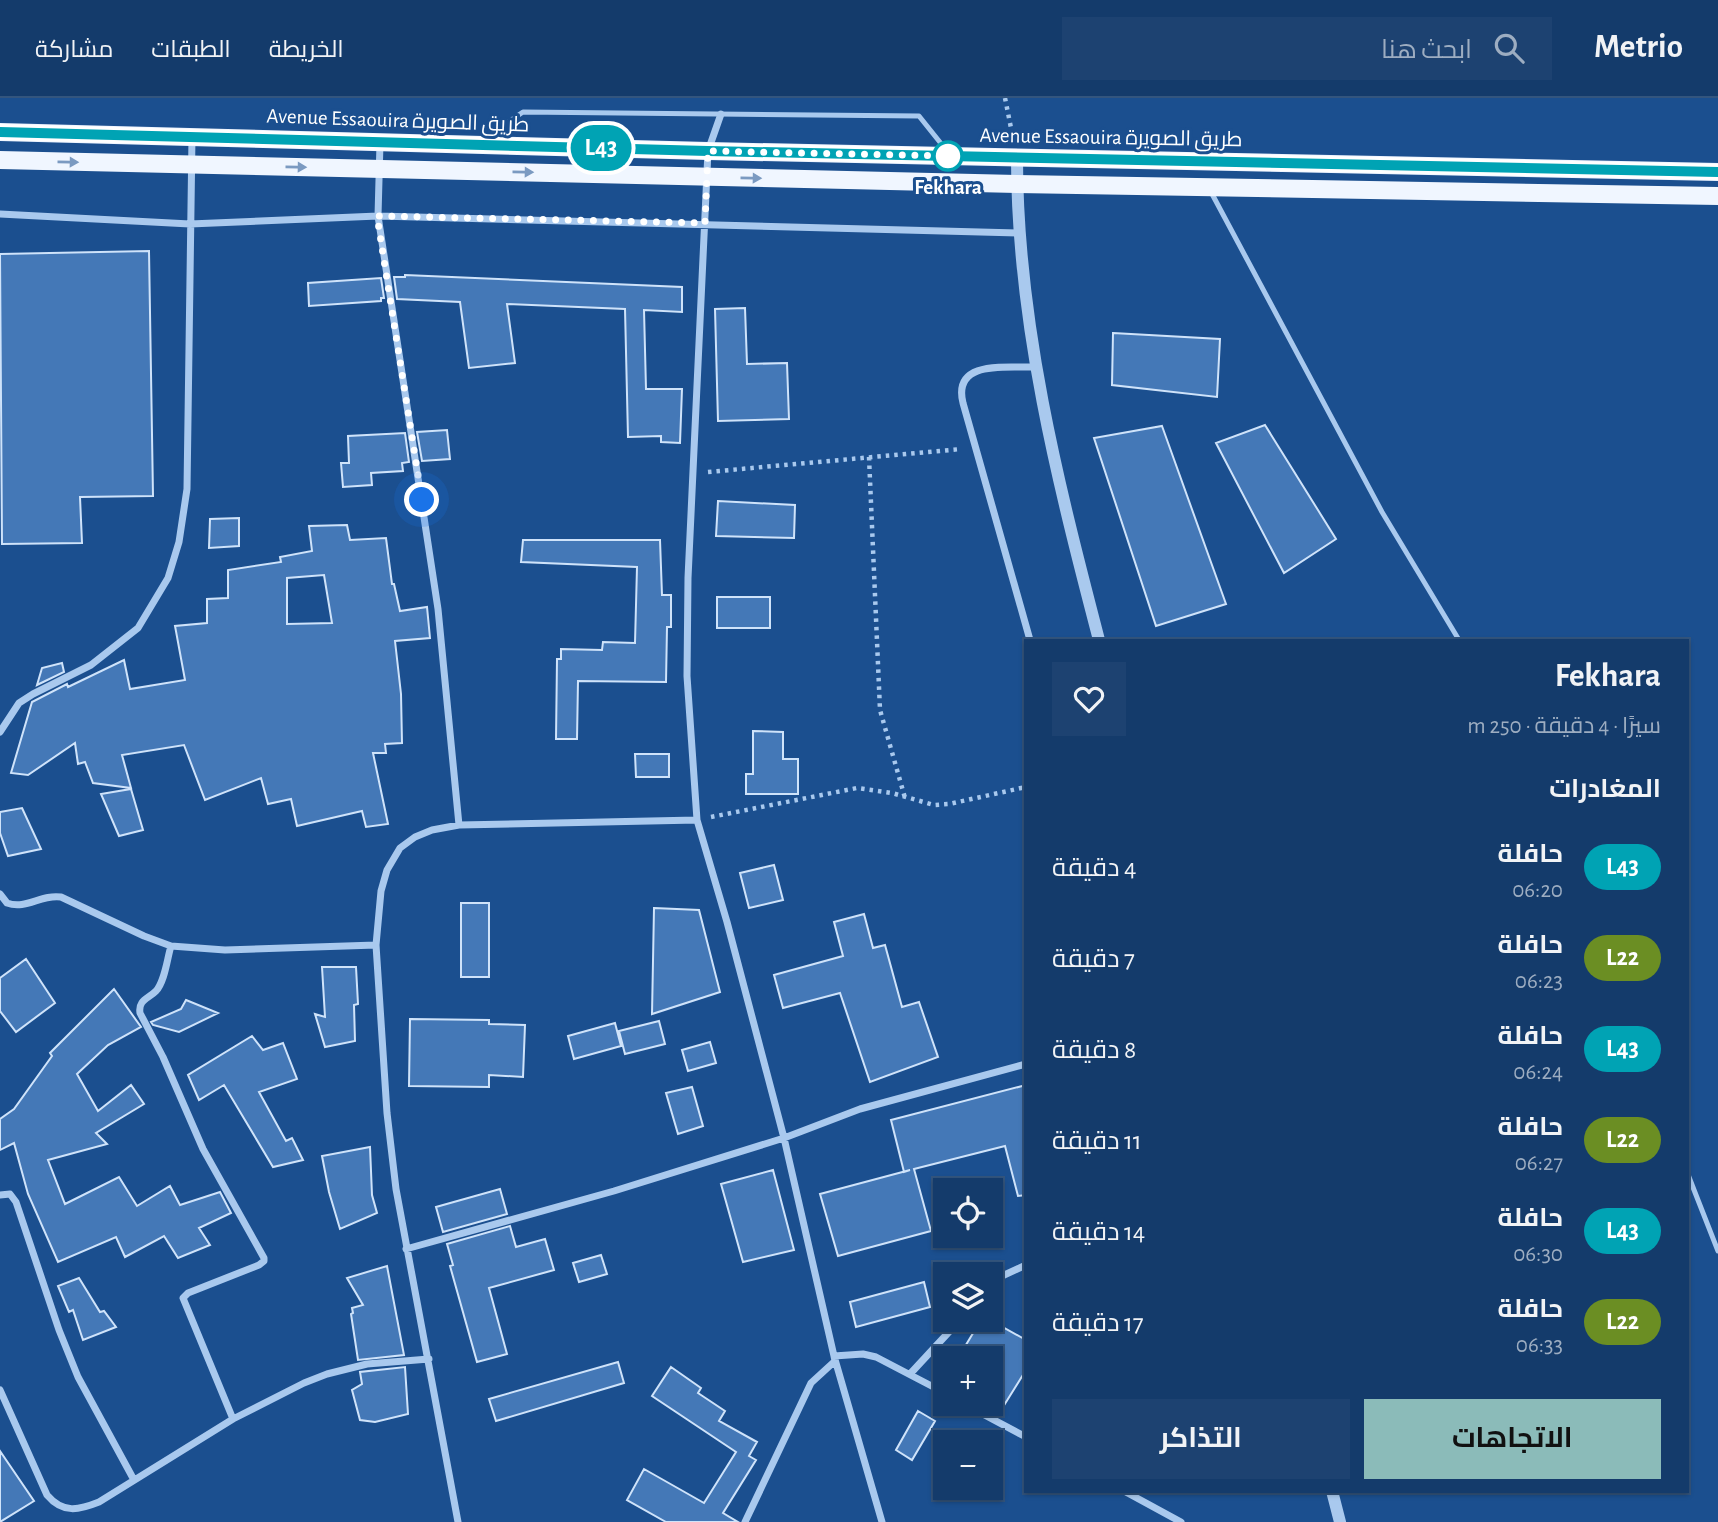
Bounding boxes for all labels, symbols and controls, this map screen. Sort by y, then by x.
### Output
search box [1062,17,1552,80]
icon: search [1490,29,1528,67]
text: Metrio [1594,31,1683,64]
text: ابحث هنا [1381,37,1472,63]
text: مشاركة [35,38,113,62]
text: الطبقات [151,38,231,62]
text: الخريطة [269,38,344,62]
street label: Avenue Essaouira طريق الصويرة [266,105,530,138]
line badge: L43 [561,125,641,171]
street label: Avenue Essaouira طريق الصويرة [979,125,1243,152]
text: L43 [585,136,617,160]
marker: Fekhara [933,141,963,171]
one-way arrow [57,156,79,167]
one-way arrow [285,161,307,173]
one-way arrow [512,167,534,178]
one-way arrow [740,172,762,184]
place label: Fekhara [914,177,982,198]
your location [404,482,439,517]
text: Fekhara [1555,660,1661,693]
button: heart [1052,662,1126,736]
text: سيرًا · 4 دقيقة · 250 m [1467,715,1661,738]
text: المغادرات [1549,776,1661,802]
text: حافلة [1498,841,1563,867]
text: 4 دقيقة [1052,855,1136,881]
text: L43 [1606,855,1639,879]
text: 06:20 [1512,879,1563,902]
text: حافلة [1498,932,1563,958]
text: 7 دقيقة [1052,946,1135,972]
text: L22 [1606,946,1639,970]
text: 06:23 [1515,970,1563,993]
text: حافلة [1498,1023,1563,1049]
text: 8 دقيقة [1052,1037,1136,1063]
text: L43 [1606,1037,1639,1061]
text: 06:24 [1513,1061,1563,1084]
text: حافلة [1498,1114,1563,1140]
text: 11 دقيقة [1052,1128,1142,1154]
text: L22 [1606,1128,1639,1152]
text: 06:27 [1515,1152,1563,1175]
map controls [933,1178,1003,1500]
button: locate [933,1178,1003,1248]
text: حافلة [1498,1205,1563,1231]
text: 14 دقيقة [1052,1219,1145,1245]
text: L43 [1606,1219,1639,1243]
text: 06:30 [1513,1243,1563,1266]
button: layers [933,1262,1003,1332]
text: حافلة [1498,1296,1563,1322]
text: 17 دقيقة [1052,1310,1144,1336]
text: L22 [1606,1310,1639,1334]
text: 06:33 [1516,1334,1563,1357]
button: + [933,1346,1003,1416]
button: التذاكر [1052,1399,1350,1479]
button: الاتجاهات [1364,1399,1661,1479]
button: − [933,1430,1003,1500]

